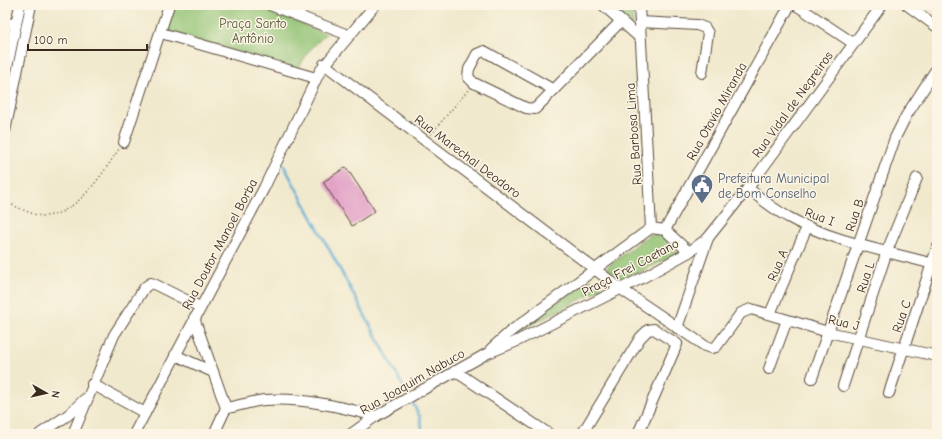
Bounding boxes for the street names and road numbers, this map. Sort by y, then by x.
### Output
street label: Rua Vidal de Negreiros [749,48,836,160]
street label: Rua Otavio Miranda [683,60,750,163]
street label: Rua Barbosa Lima [622,82,645,186]
street label: Rua Marechal Deodoro [412,112,524,201]
street label: Rua Doutor Manoel Borba [179,176,260,312]
street label: Rua B [842,197,867,233]
street label: Rua I [803,204,837,229]
street label: Praça Frei Caetano [579,235,681,299]
street label: Rua A [764,247,791,283]
street label: Rua L [853,259,878,295]
street label: Rua C [889,298,914,334]
street label: Rua J [827,312,861,333]
street label: Rua Joaquim Nabuco [357,345,467,418]

